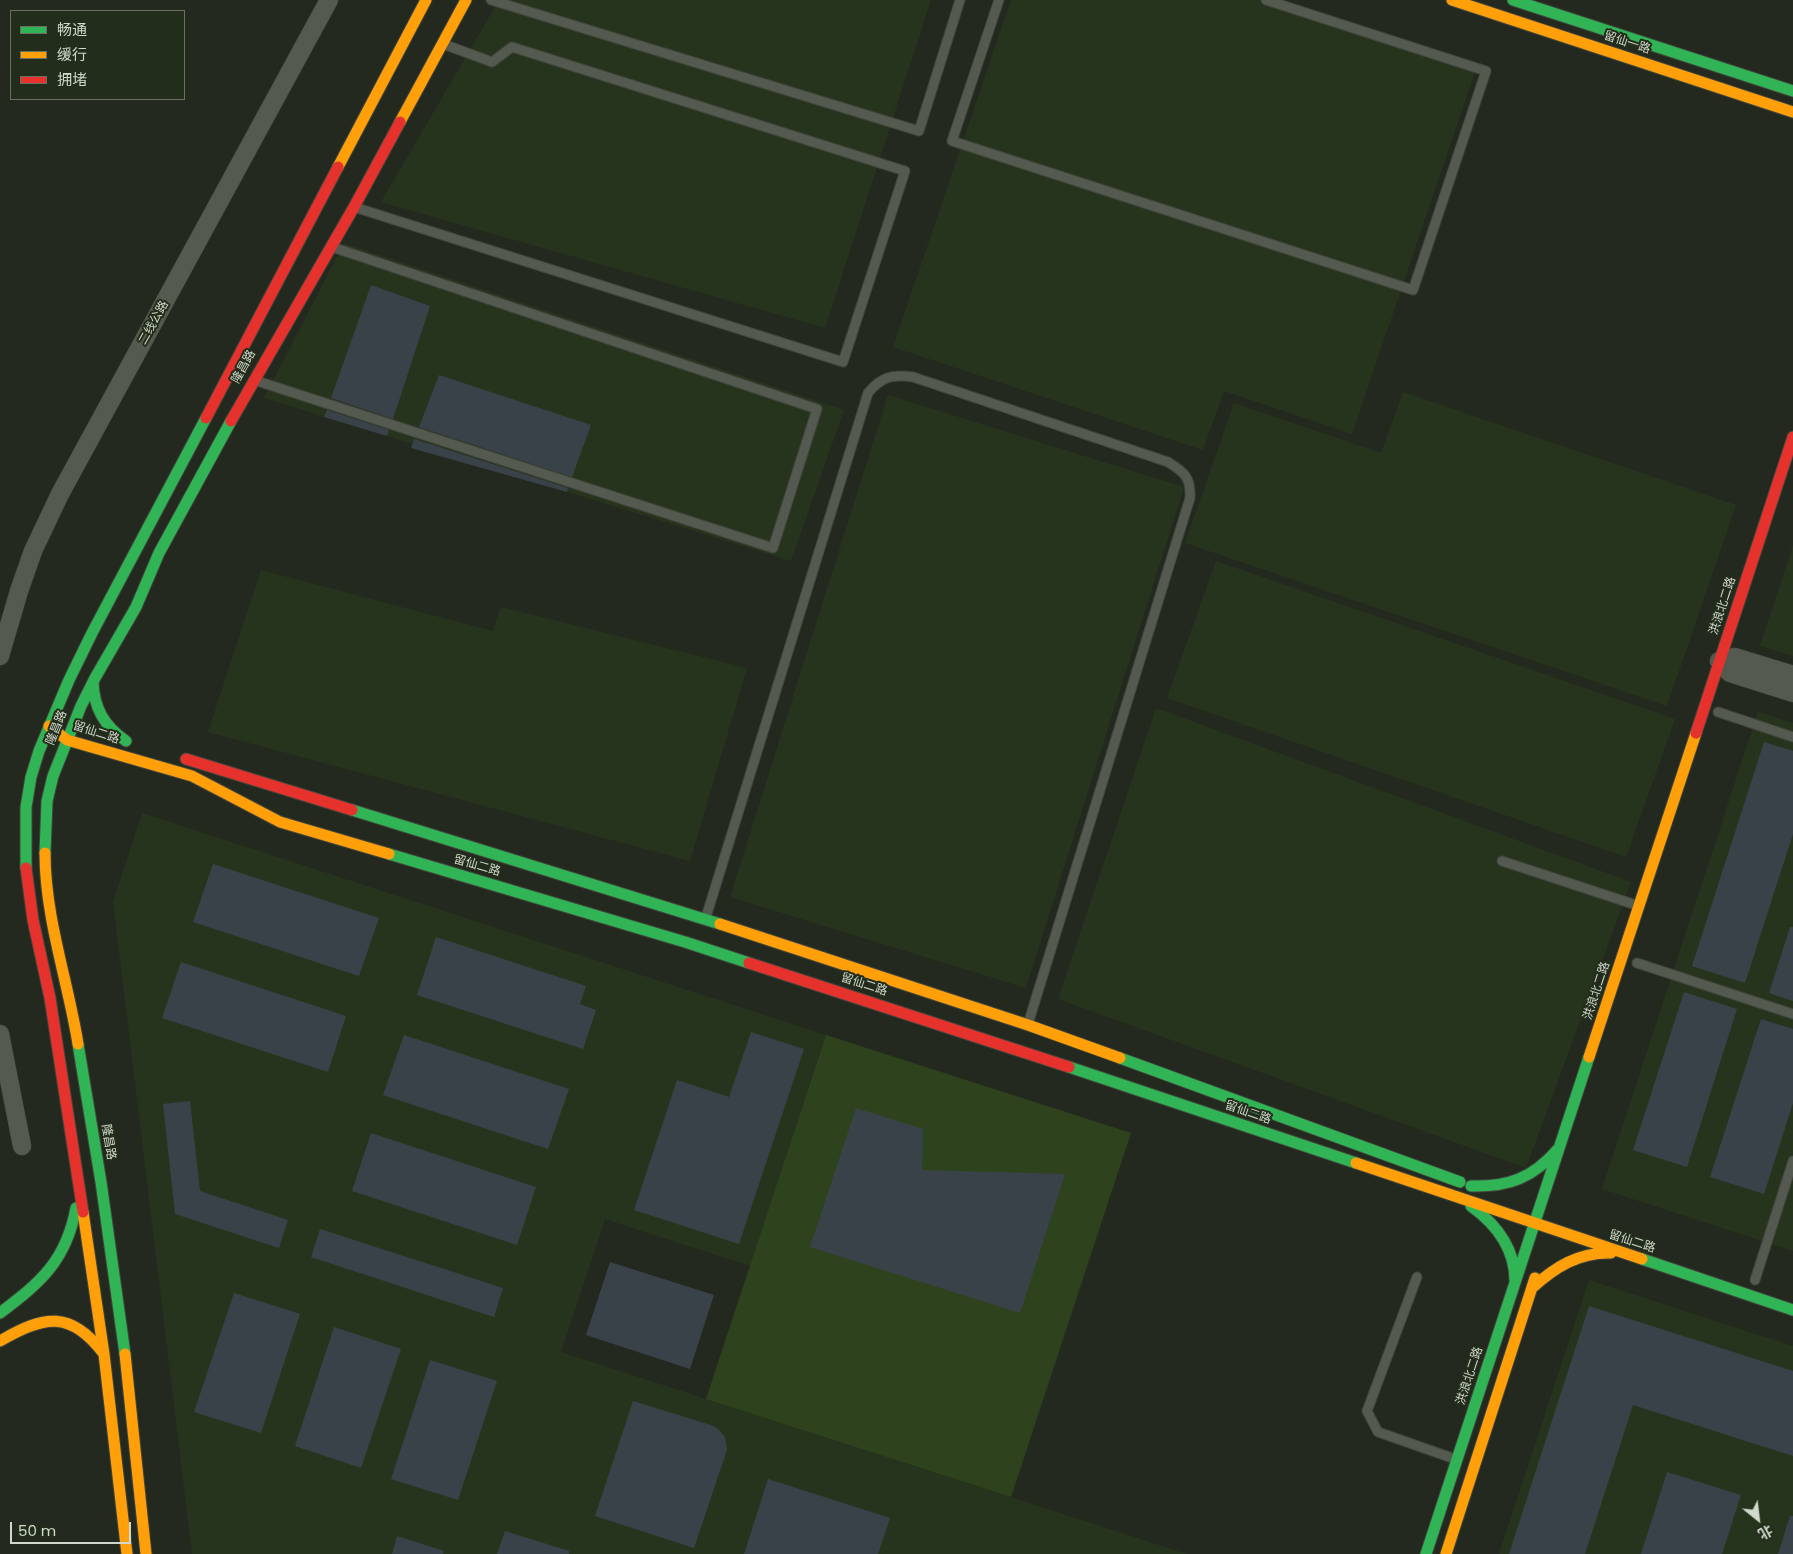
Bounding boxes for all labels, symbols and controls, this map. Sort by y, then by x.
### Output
legend [10,10,185,100]
text: 畅通 [57,19,87,40]
street label: 留仙一路 [1602,29,1652,57]
text: 缓行 [57,44,87,65]
text: 拥堵 [57,69,87,90]
street label: 二线公路 [136,299,172,347]
street label: 隆昌路 [229,348,259,386]
street label: 洪浪北二路 [1707,575,1739,637]
street label: 隆昌路 [44,709,70,747]
street label: 留仙二路 [71,719,121,747]
street label: 留仙二路 [452,852,502,880]
street label: 洪浪北二路 [1581,960,1613,1022]
street label: 留仙二路 [839,971,889,999]
street label: 留仙二路 [1223,1098,1273,1128]
street label: 隆昌路 [98,1123,118,1161]
street label: 留仙二路 [1607,1228,1657,1256]
street label: 洪浪北二路 [1454,1345,1486,1407]
north arrow [1733,1494,1783,1544]
scale bar [12,1512,134,1544]
text: 50 m [18,1520,56,1541]
text: 北 [1754,1520,1776,1544]

